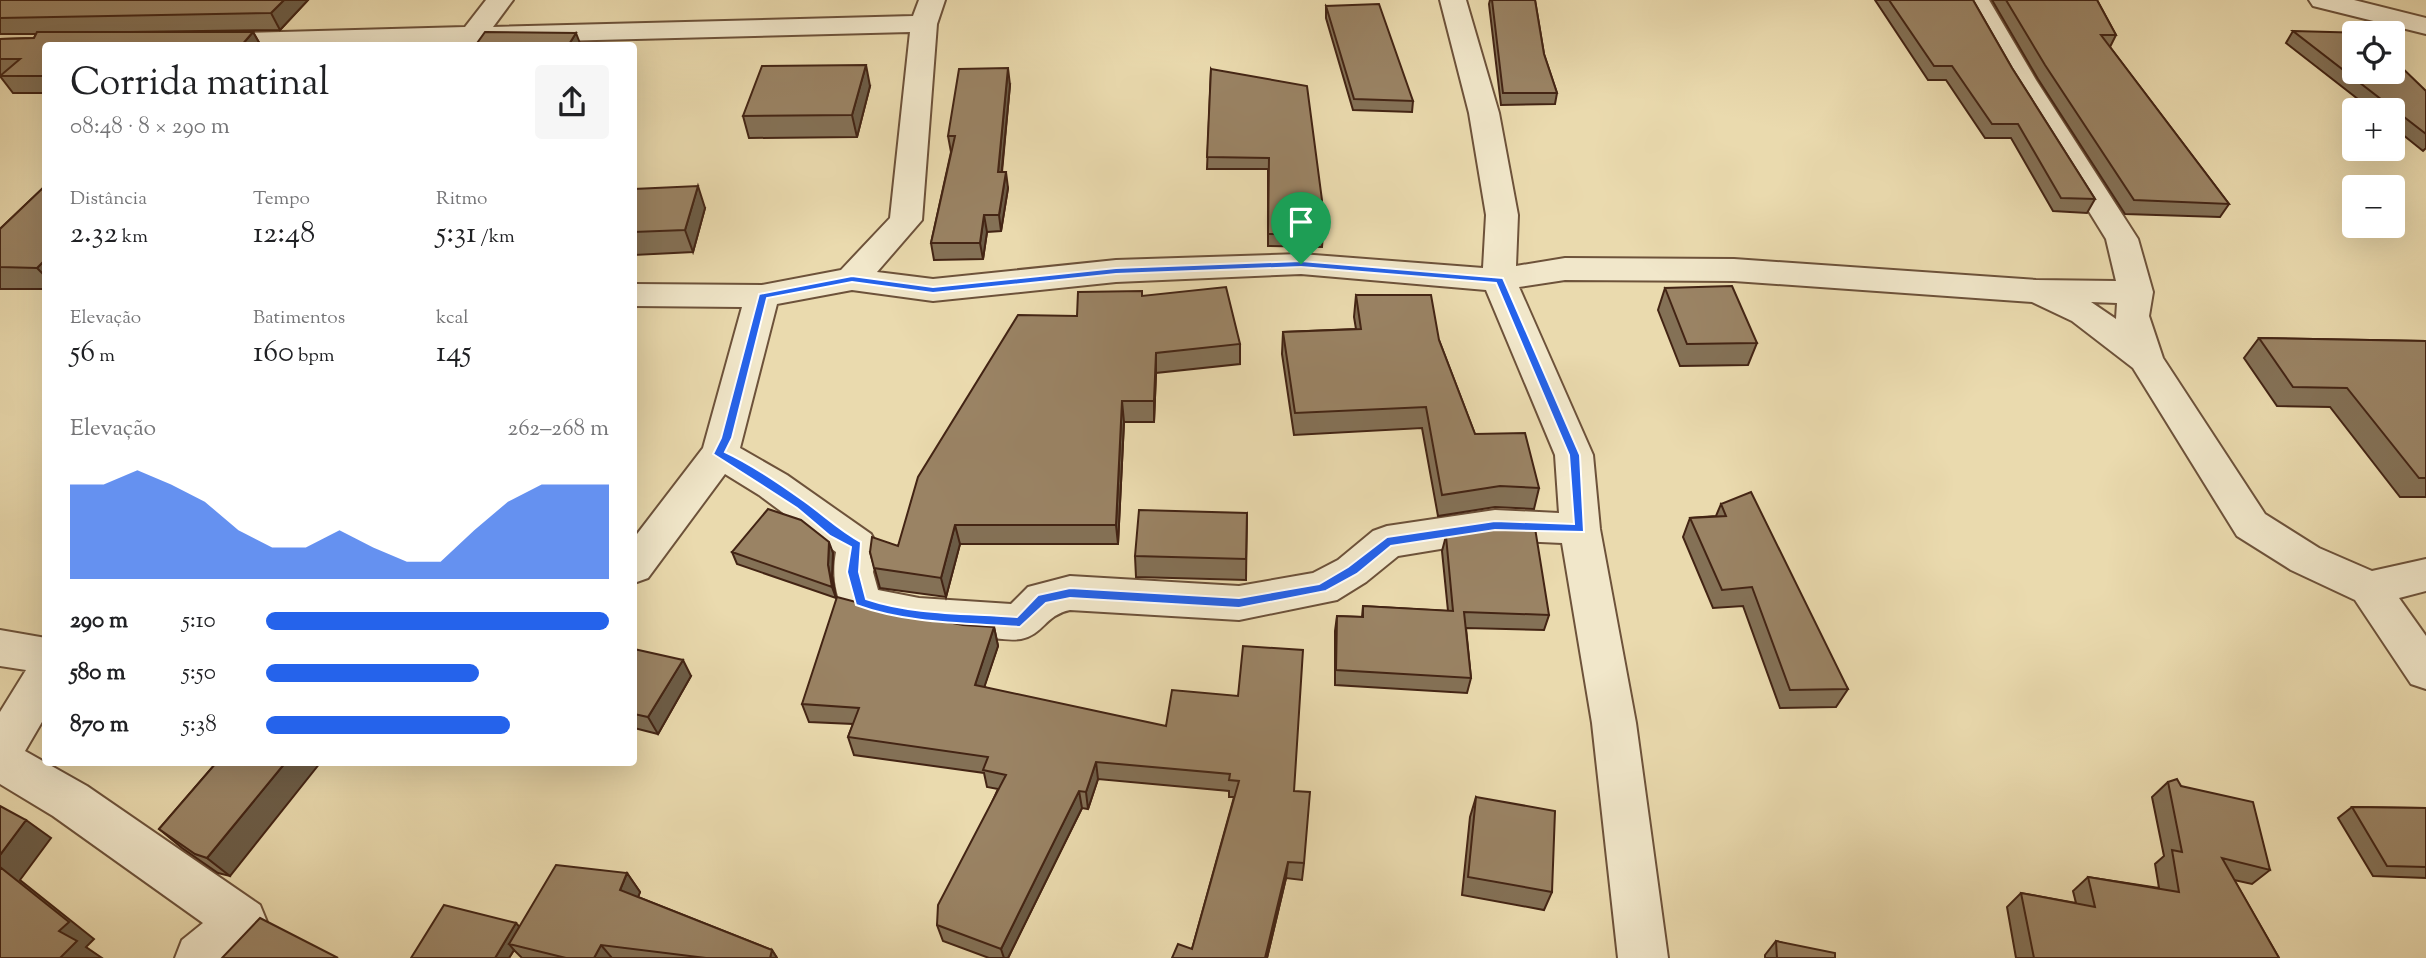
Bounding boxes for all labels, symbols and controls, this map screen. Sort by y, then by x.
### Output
map controls [2342,21,2405,238]
button: locate [2342,21,2405,84]
text: Corrida matinal [70,58,329,112]
button: share [535,65,609,139]
button: + [2342,98,2405,161]
text: 08:48 · 8 × 290 m [70,111,230,144]
button: − [2342,175,2405,238]
text: Distância [70,186,147,213]
text: Tempo [253,186,310,213]
text: Ritmo [436,186,487,213]
pin [1271,192,1331,264]
icon: arrive [1282,203,1320,241]
text: 2.32 [70,213,118,256]
text: 12:48 [253,213,315,256]
text: 5:31 [436,213,476,256]
text: km [118,224,148,251]
text: /km [476,224,515,251]
text: Elevação [70,305,141,332]
text: Batimentos [253,305,345,332]
text: kcal [436,305,469,332]
text: 56 [70,332,95,375]
text: 160 [253,332,294,375]
text: 145 [436,332,472,375]
text: m [95,343,115,370]
text: bpm [294,343,335,370]
text: Elevação [70,413,156,446]
text: 262–268 m [507,413,609,446]
text: 290 m [70,605,128,638]
text: 5:10 [182,605,216,638]
text: 580 m [70,657,125,690]
text: 5:50 [182,657,216,690]
text: 870 m [70,709,129,742]
text: 5:38 [182,709,217,742]

